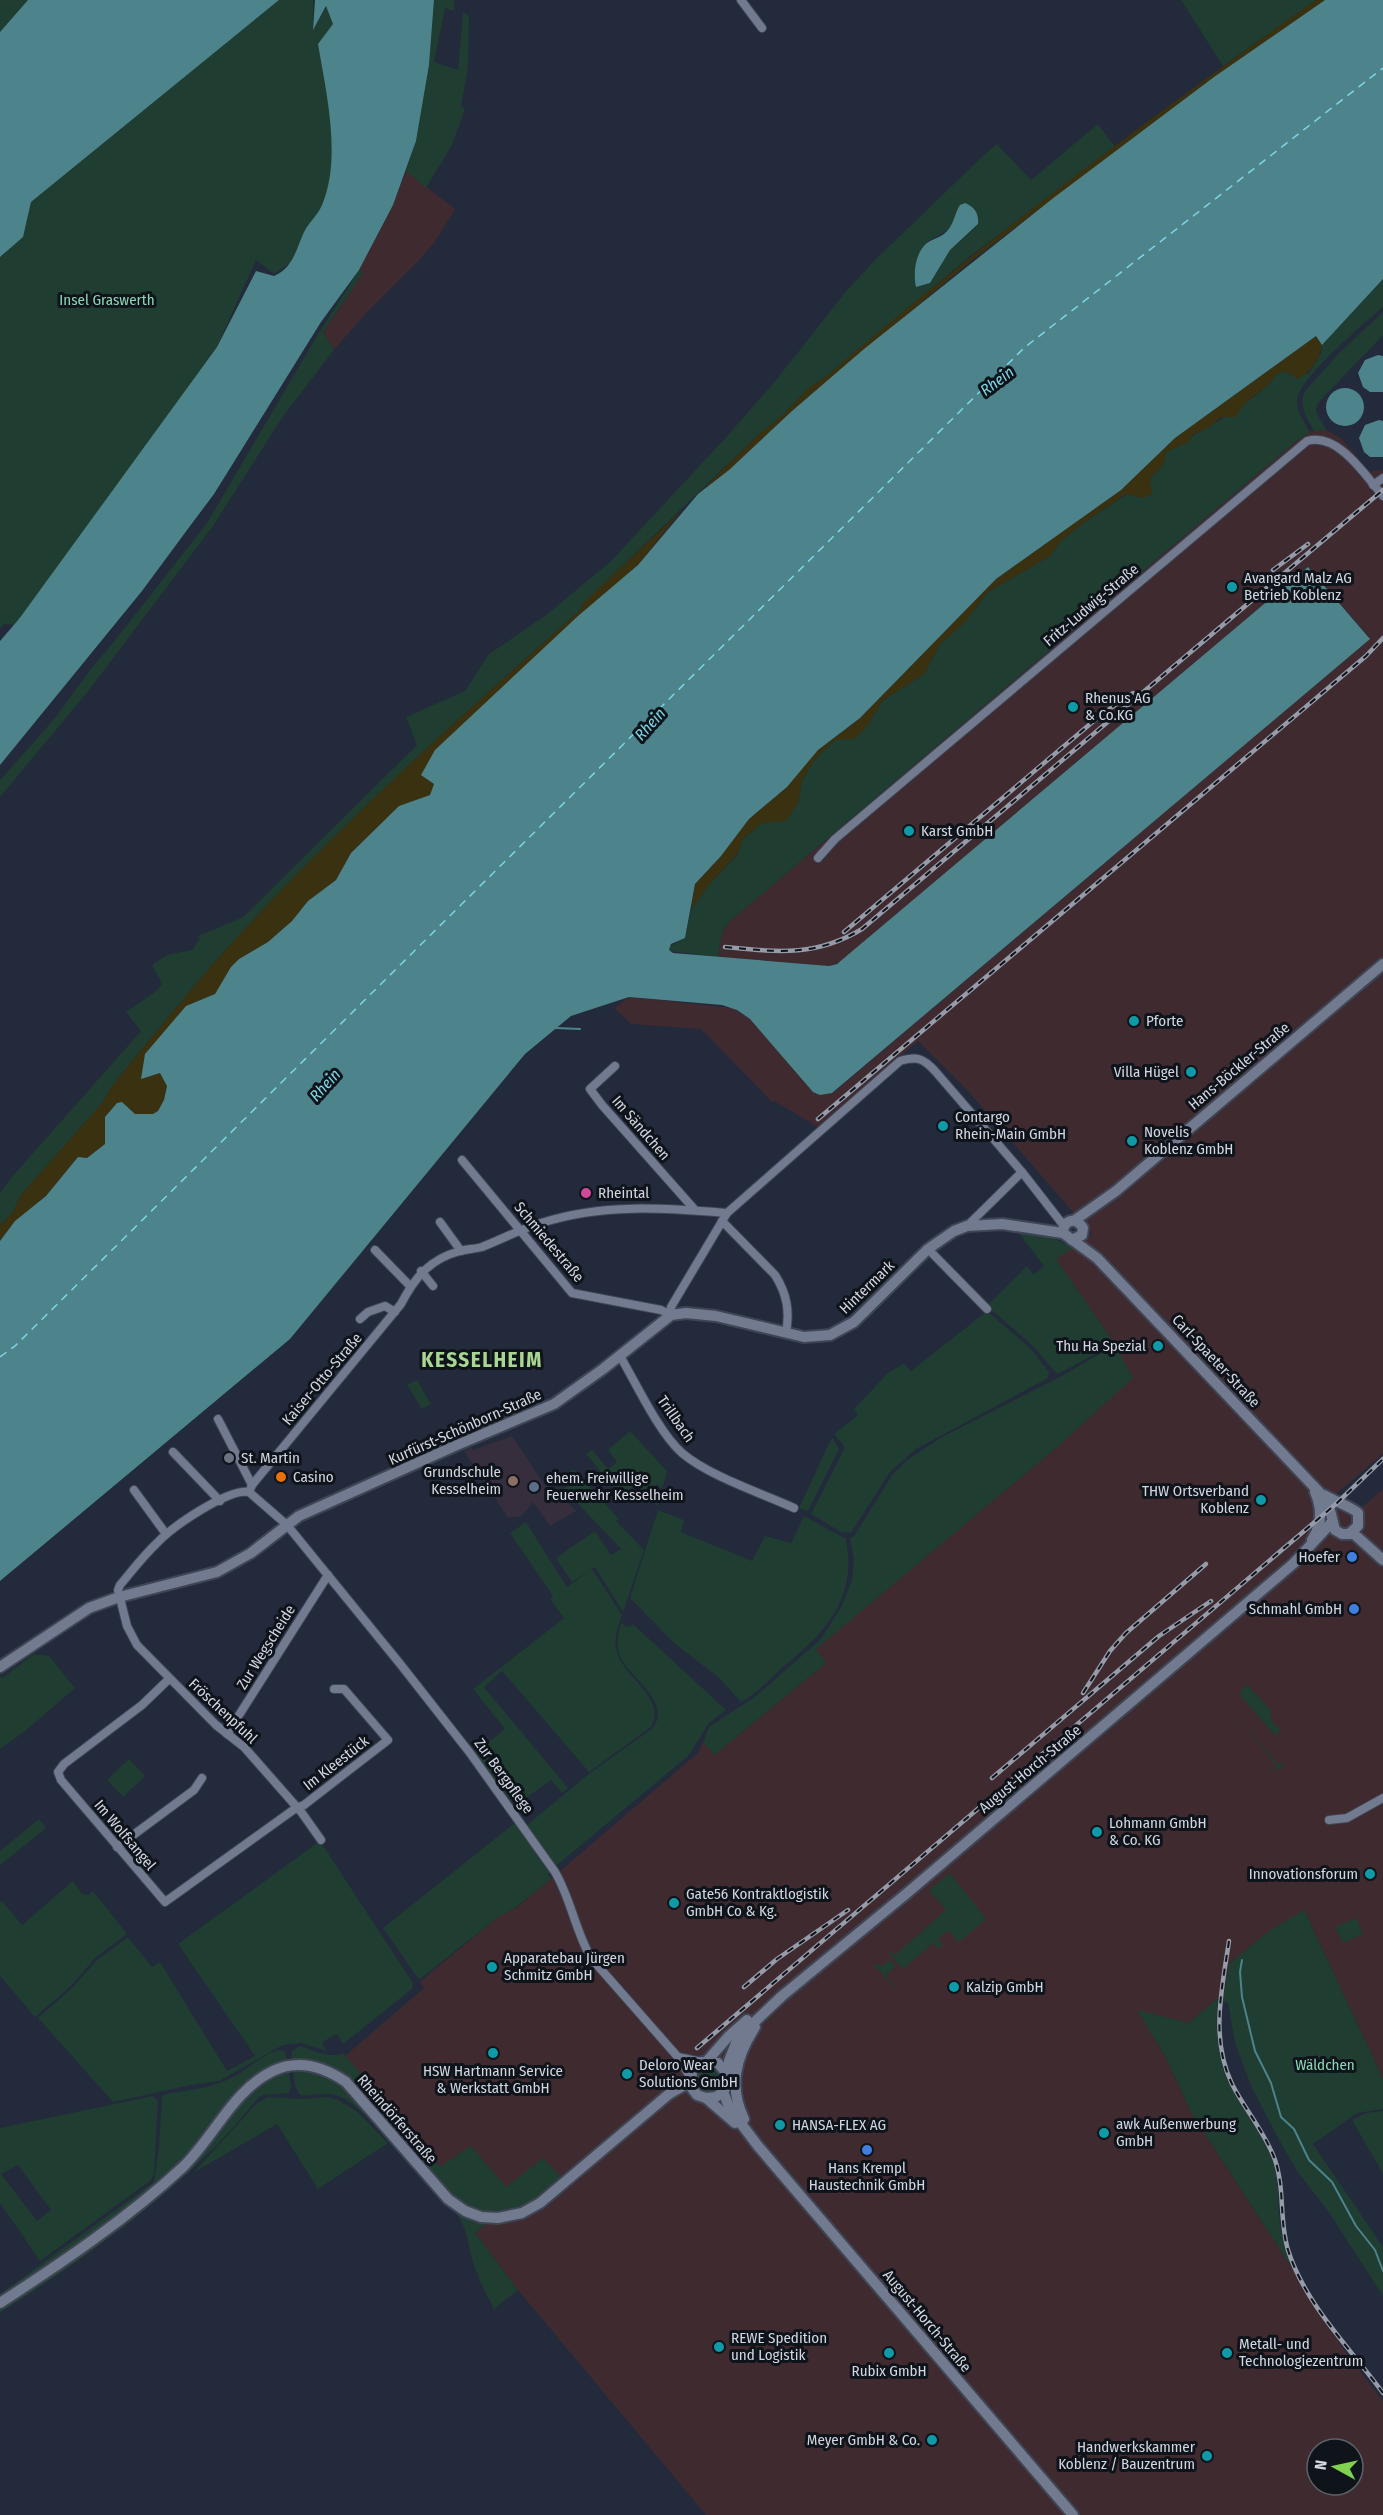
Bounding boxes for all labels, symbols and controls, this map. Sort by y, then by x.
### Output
park label: Insel Graswerth [59,291,155,309]
water label: Rhein [977,362,1017,400]
street label: Fritz-Ludwig-Straße [1040,560,1142,650]
place label: Avangard Malz AG Betrieb Koblenz [1244,569,1352,604]
marker: Avangard Malz AG Betrieb Koblenz [1225,580,1239,594]
place label: Rhenus AG & Co.KG [1085,689,1151,724]
marker: Rhenus AG & Co.KG [1066,700,1080,714]
water label: Rhein [631,704,669,744]
place label: Karst GmbH [921,822,993,840]
marker: Karst GmbH [902,824,916,838]
place label: Pforte [1146,1012,1183,1030]
marker: Pforte [1127,1014,1141,1028]
street label: Hans-Böckler-Straße [1185,1018,1293,1114]
place label: Villa Hügel [1114,1063,1179,1081]
water label: Rhein [306,1065,344,1105]
marker: Villa Hügel [1184,1065,1198,1079]
street label: Im Sändchen [608,1092,674,1164]
place label: Contargo Rhein-Main GmbH [955,1108,1066,1143]
marker: Contargo Rhein-Main GmbH [936,1119,950,1133]
place label: Novelis Koblenz GmbH [1144,1123,1233,1158]
marker: Novelis Koblenz GmbH [1125,1134,1139,1148]
place label: Rheintal [598,1184,649,1202]
marker: Rheintal [579,1186,593,1200]
street label: Schmiedestraße [510,1198,588,1286]
street label: Hintermark [836,1256,898,1318]
street label: Carl-Spaeter-Straße [1168,1311,1264,1411]
street label: Kaiser-Otto-Straße [278,1329,366,1429]
place label: Thu Ha Spezial [1056,1337,1146,1355]
marker: Thu Ha Spezial [1151,1339,1165,1353]
district label: KESSELHEIM [421,1347,543,1373]
street label: Kurfürst-Schönborn-Straße [386,1385,544,1469]
street label: Trillbach [653,1392,699,1446]
place label: St. Martin [241,1449,300,1467]
marker: St. Martin [222,1451,236,1465]
place label: Grundschule Kesselheim [424,1463,501,1498]
place label: Casino [293,1468,334,1486]
place label: ehem. Freiwillige Feuerwehr Kesselheim [546,1469,684,1504]
marker: Casino [274,1470,288,1484]
marker: Grundschule Kesselheim [506,1474,520,1488]
marker: ehem. Freiwillige Feuerwehr Kesselheim [527,1480,541,1494]
place label: THW Ortsverband Koblenz [1142,1482,1249,1517]
marker: THW Ortsverband Koblenz [1254,1493,1268,1507]
place label: Hoefer [1299,1548,1341,1566]
marker: Hoefer [1345,1550,1359,1564]
place label: Schmahl GmbH [1249,1600,1342,1618]
street label: Zur Wegscheide [233,1601,299,1693]
marker: Schmahl GmbH [1347,1602,1361,1616]
street label: Fröschenpfuhl [185,1675,261,1747]
street label: August-Horch-Straße [975,1721,1085,1817]
street label: Im Kleestück [300,1732,372,1794]
street label: Zur Bergpflege [471,1735,537,1817]
street label: Im Wolfsangel [90,1796,160,1874]
place label: Lohmann GmbH & Co. KG [1109,1814,1207,1849]
marker: Lohmann GmbH & Co. KG [1090,1825,1104,1839]
place label: Innovationsforum [1249,1865,1358,1883]
marker: Innovationsforum [1363,1867,1377,1881]
place label: Gate56 Kontraktlogistik GmbH Co & Kg. [686,1885,829,1920]
marker: Gate56 Kontraktlogistik GmbH Co & Kg. [667,1896,681,1910]
place label: Apparatebau Jürgen Schmitz GmbH [504,1949,625,1984]
marker: Apparatebau Jürgen Schmitz GmbH [485,1960,499,1974]
place label: Kalzip GmbH [966,1978,1044,1996]
marker: Kalzip GmbH [947,1980,961,1994]
marker: HSW Hartmann Service & Werkstatt GmbH [486,2046,500,2060]
place label: Deloro Wear Solutions GmbH [639,2056,738,2091]
park label: Wäldchen [1295,2056,1355,2074]
place label: HSW Hartmann Service & Werkstatt GmbH [423,2062,563,2097]
marker: Deloro Wear Solutions GmbH [620,2067,634,2081]
street label: Rheindörferstraße [353,2071,441,2167]
place label: awk Außenwerbung GmbH [1116,2115,1236,2150]
place label: HANSA-FLEX AG [792,2116,886,2134]
marker: HANSA-FLEX AG [773,2118,787,2132]
marker: awk Außenwerbung GmbH [1097,2126,1111,2140]
marker: Hans Krempl Haustechnik GmbH [860,2143,874,2157]
place label: Hans Krempl Haustechnik GmbH [809,2159,925,2194]
street label: August-Horch-Straße [879,2266,975,2376]
place label: REWE Spedition und Logistik [731,2329,827,2364]
place label: Metall- und Technologiezentrum [1239,2335,1363,2370]
marker: REWE Spedition und Logistik [712,2340,726,2354]
marker: Rubix GmbH [882,2346,896,2360]
marker: Metall- und Technologiezentrum [1220,2346,1234,2360]
place label: Rubix GmbH [851,2362,927,2380]
place label: Meyer GmbH & Co. [807,2431,920,2449]
marker: Meyer GmbH & Co. [925,2433,939,2447]
north arrow [1305,2437,1365,2497]
place label: Handwerkskammer Koblenz / Bauzentrum [1058,2438,1196,2473]
marker: Handwerkskammer Koblenz / Bauzentrum [1200,2449,1214,2463]
text: N [1311,2459,1331,2471]

